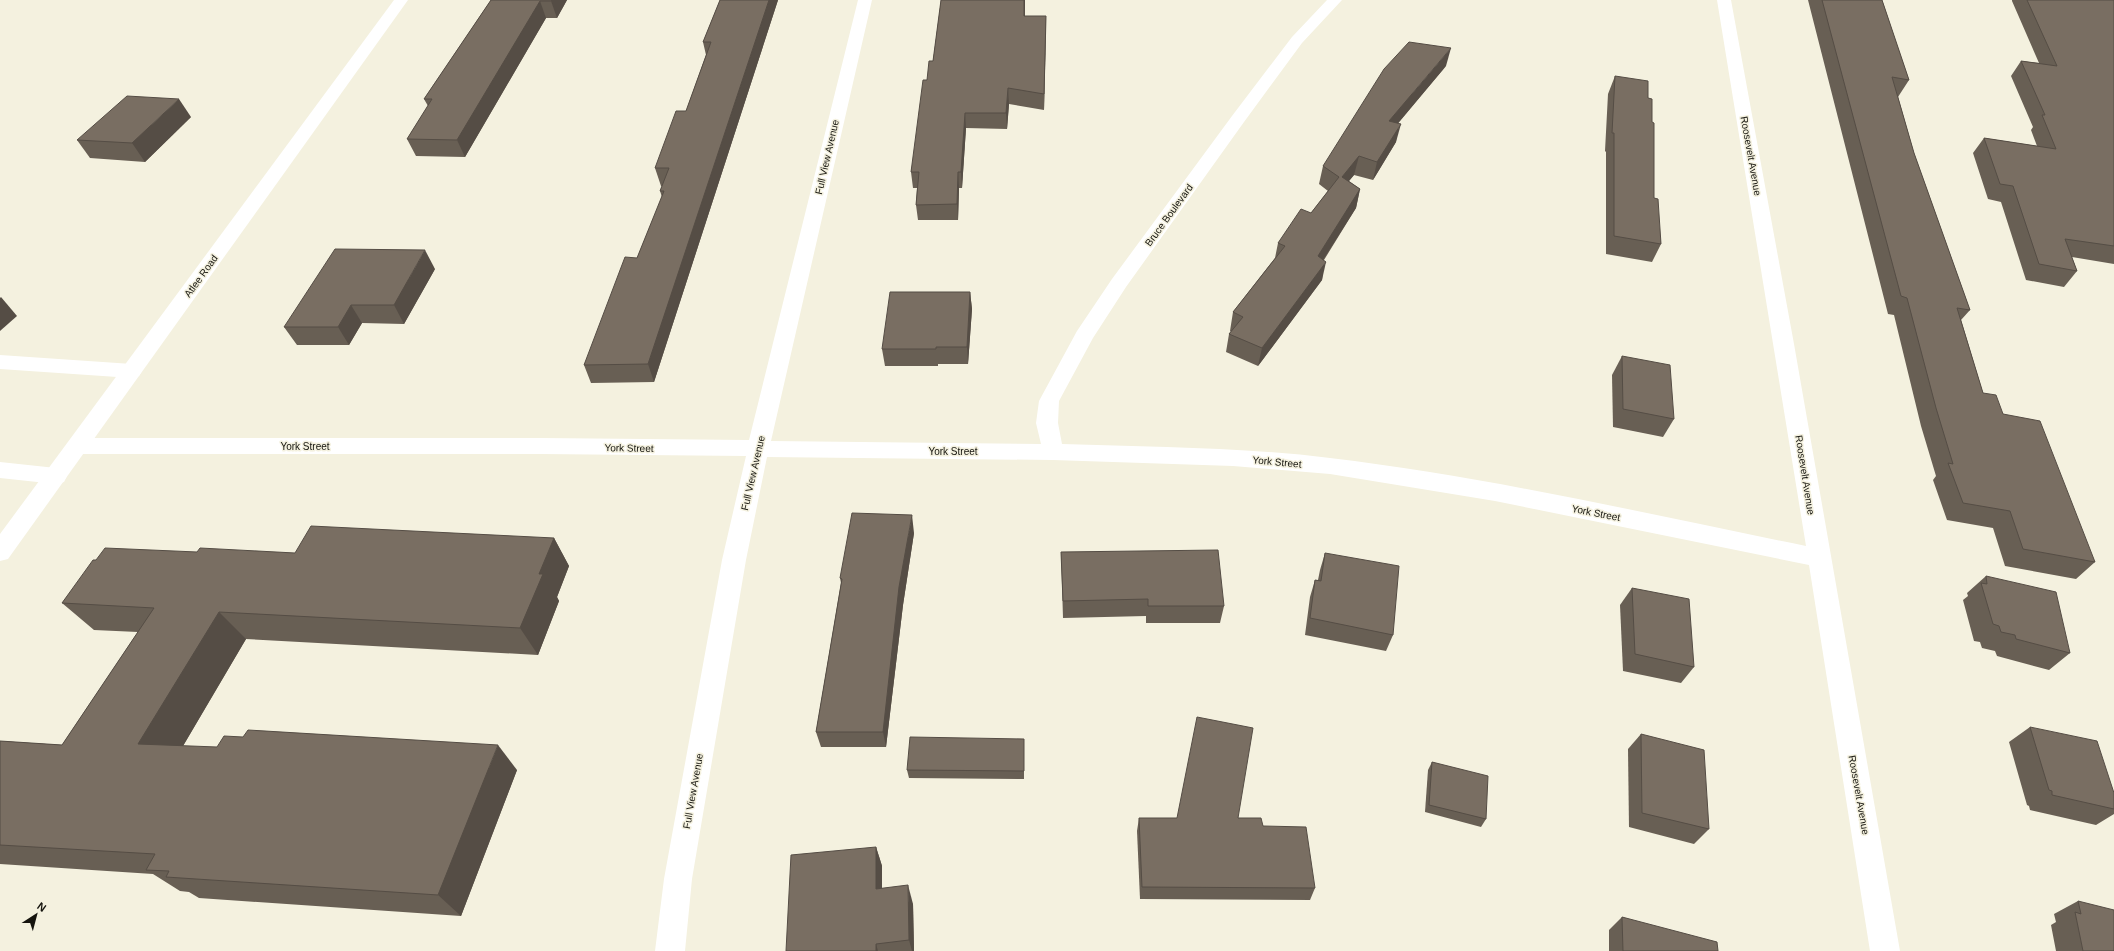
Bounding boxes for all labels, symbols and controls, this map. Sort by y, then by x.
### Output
street label: Roosevelt Avenue [1739,115,1763,197]
street label: Full View Avenue [813,118,841,195]
street label: Bruce Boulevard [1143,182,1195,248]
street label: Atlee Road [182,253,220,299]
street label: Full View Avenue [739,434,767,511]
street label: Roosevelt Avenue [1793,434,1817,516]
street label: York Street [280,441,330,452]
street label: York Street [604,442,654,454]
street label: York Street [928,446,978,457]
street label: York Street [1252,454,1302,470]
street label: York Street [1571,503,1621,523]
street label: Full View Avenue [681,752,705,830]
street label: Roosevelt Avenue [1847,754,1871,836]
north arrow [16,895,56,935]
text: N [35,900,49,914]

